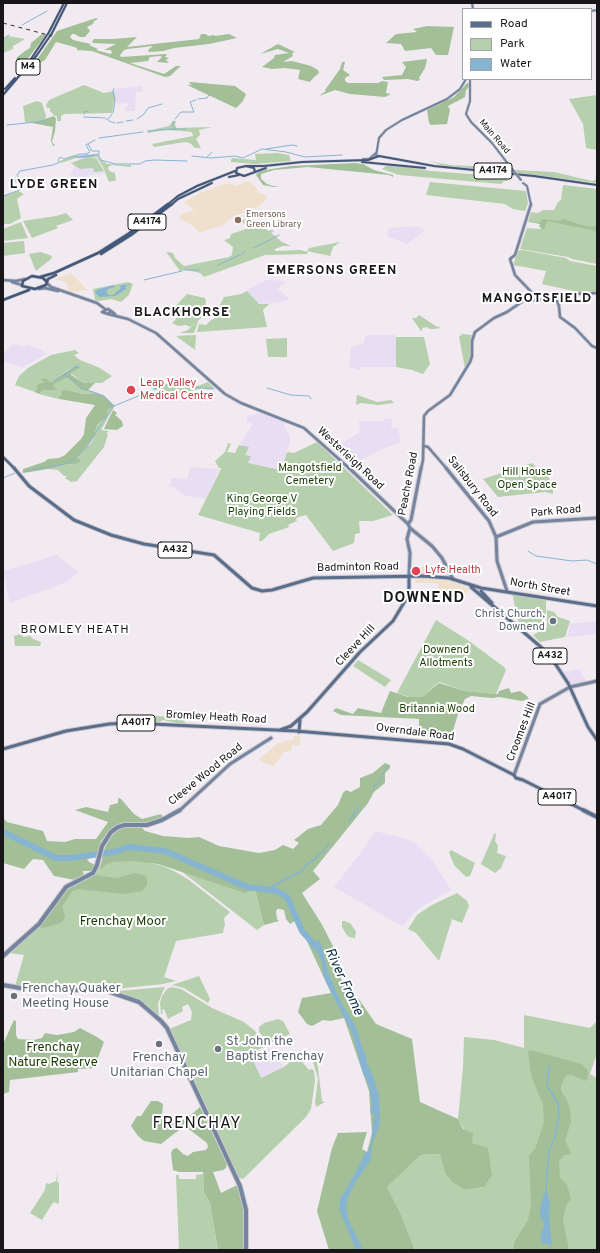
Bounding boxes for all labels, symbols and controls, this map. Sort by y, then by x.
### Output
legend [462,8,592,80]
text: Road [500,16,528,32]
text: Park [500,36,525,52]
text: Water [500,56,532,72]
road number: M4 [16,59,40,75]
street label: Main Road [476,118,512,156]
road number: A4174 [474,163,512,179]
district label: LYDE GREEN [10,177,98,193]
place label: Emersons Green Library [246,210,301,231]
road number: A4174 [128,214,166,230]
marker: Emersons Green Library [233,215,243,225]
district label: EMERSONS GREEN [267,263,397,279]
district label: MANGOTSFIELD [482,291,592,307]
district label: BLACKHORSE [134,305,230,321]
place label: Leap Valley Medical Centre [140,377,213,403]
marker: Leap Valley Medical Centre [125,384,137,396]
street label: Westerleigh Road [314,425,386,493]
street label: Peache Road [396,451,422,517]
street label: Salisbury Road [444,454,500,520]
park label: Mangotsfield Cemetery [278,462,342,488]
park label: Hill House Open Space [497,466,557,492]
park label: King George V Playing Fields [227,493,297,519]
street label: Park Road [530,503,582,521]
road number: A432 [158,542,192,558]
street label: Badminton Road [317,561,399,575]
place label: Lyfe Health [425,564,481,578]
marker: Lyfe Health [410,565,422,577]
street label: North Street [509,576,571,600]
district label: DOWNEND [383,590,465,608]
place label: Christ Church, Downend [475,608,545,634]
marker: Christ Church, Downend [548,616,558,626]
street label: Cleeve Hill [333,622,379,670]
district label: BROMLEY HEATH [20,624,130,638]
park label: Downend Allotments [419,644,473,670]
road number: A432 [533,648,567,664]
street label: Croomes Hill [505,700,539,764]
park label: Britannia Wood [399,703,475,717]
street label: Bromley Heath Road [165,709,267,727]
road number: A4017 [117,715,155,731]
street label: Overndale Road [375,722,455,744]
street label: Cleeve Wood Road [166,741,246,809]
road number: A4017 [538,789,576,805]
park label: Frenchay Moor [80,914,166,930]
water label: River Frome [320,946,366,1018]
place label: Frenchay Quaker Meeting House [22,981,121,1012]
marker: Frenchay Quaker Meeting House [9,991,19,1001]
place label: St John the Baptist Frenchay [226,1034,324,1065]
marker: Frenchay Unitarian Chapel [154,1039,164,1049]
park label: Frenchay Nature Reserve [8,1040,98,1071]
marker: St John the Baptist Frenchay [213,1044,223,1054]
place label: Frenchay Unitarian Chapel [110,1050,208,1081]
district label: FRENCHAY [152,1115,242,1135]

